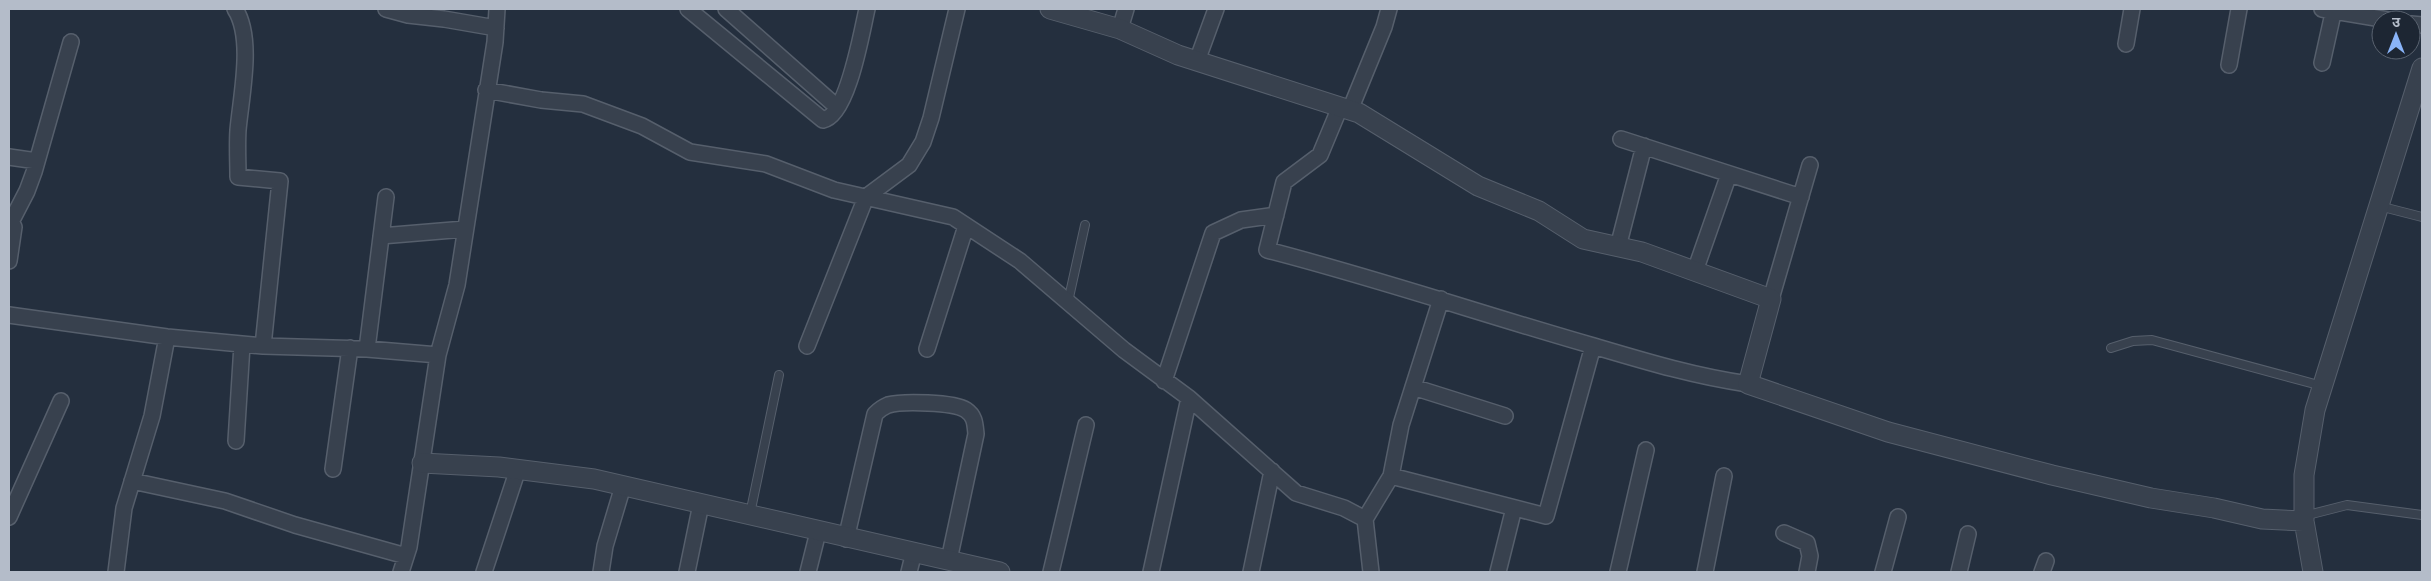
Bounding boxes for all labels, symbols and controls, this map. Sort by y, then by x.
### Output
north arrow [2371,10,2421,60]
text: उ [2392,14,2401,30]

